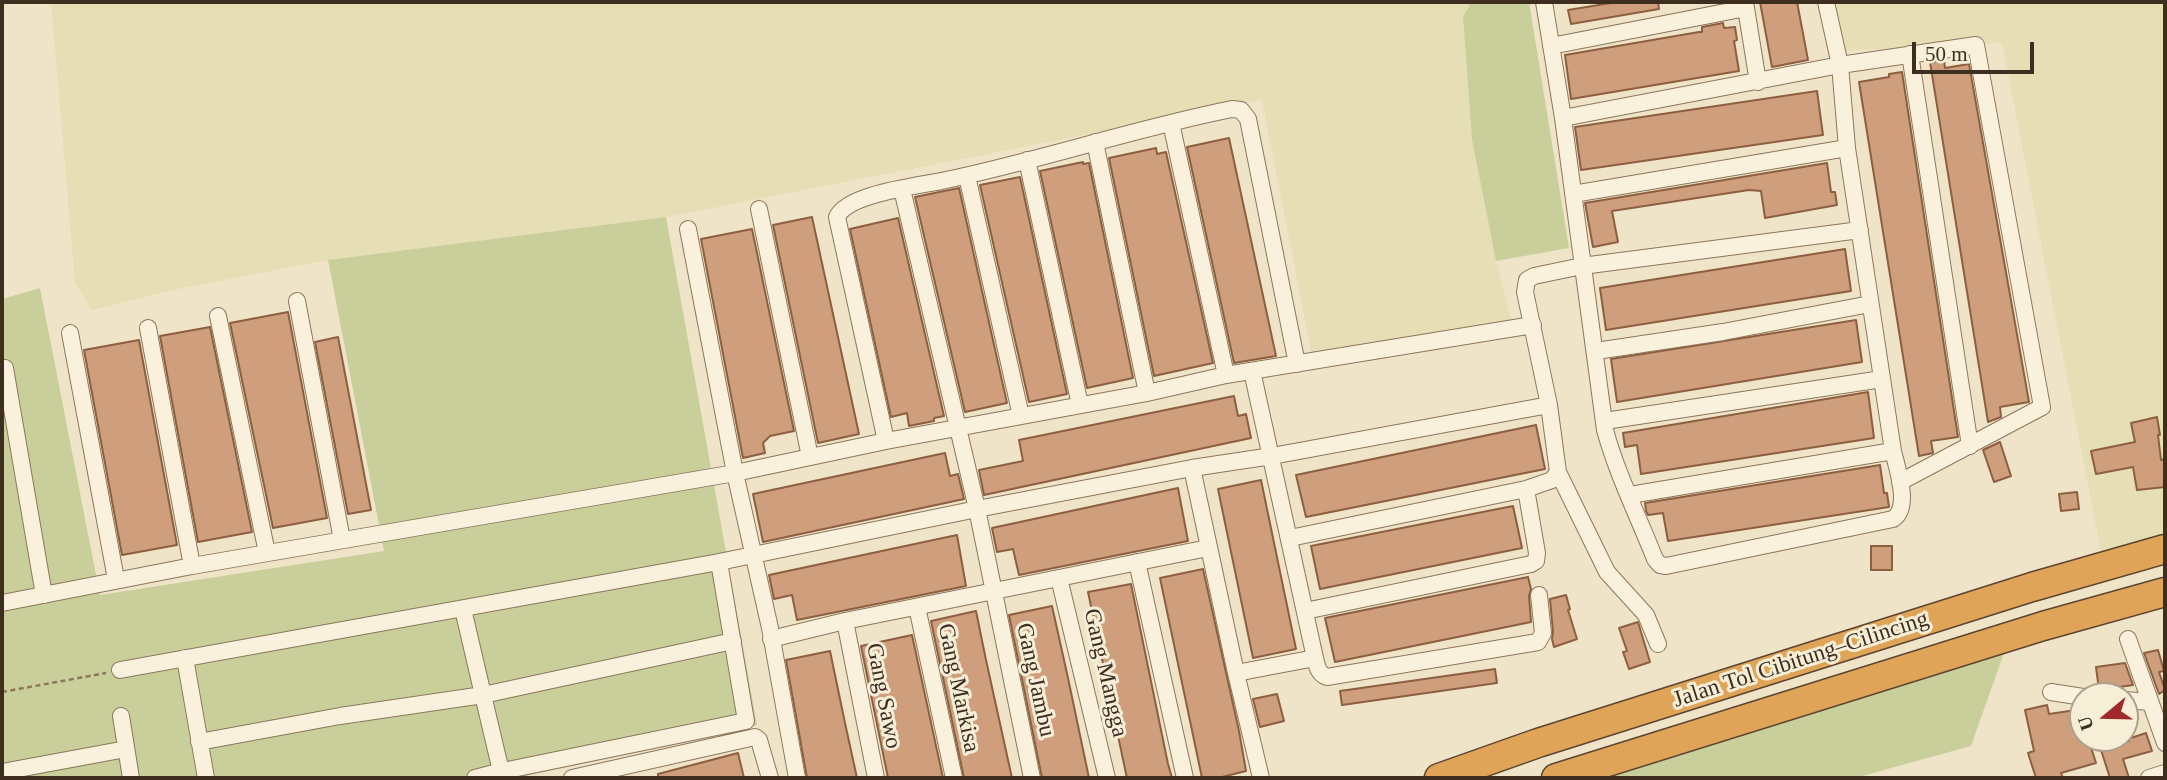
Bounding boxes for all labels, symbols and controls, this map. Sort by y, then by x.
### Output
scale bar [1915,28,2038,72]
text: 50 m [1925,42,1968,66]
street label: Gang Mangga [1077,606,1133,740]
street label: Jalan Tol Cibitung–Cilincing [1670,606,1932,714]
street label: Gang Markisa [931,621,985,755]
street label: Gang Jambu [1009,621,1061,739]
street label: Gang Sawo [859,641,907,751]
north arrow [2069,682,2139,752]
text: U [2073,713,2098,733]

